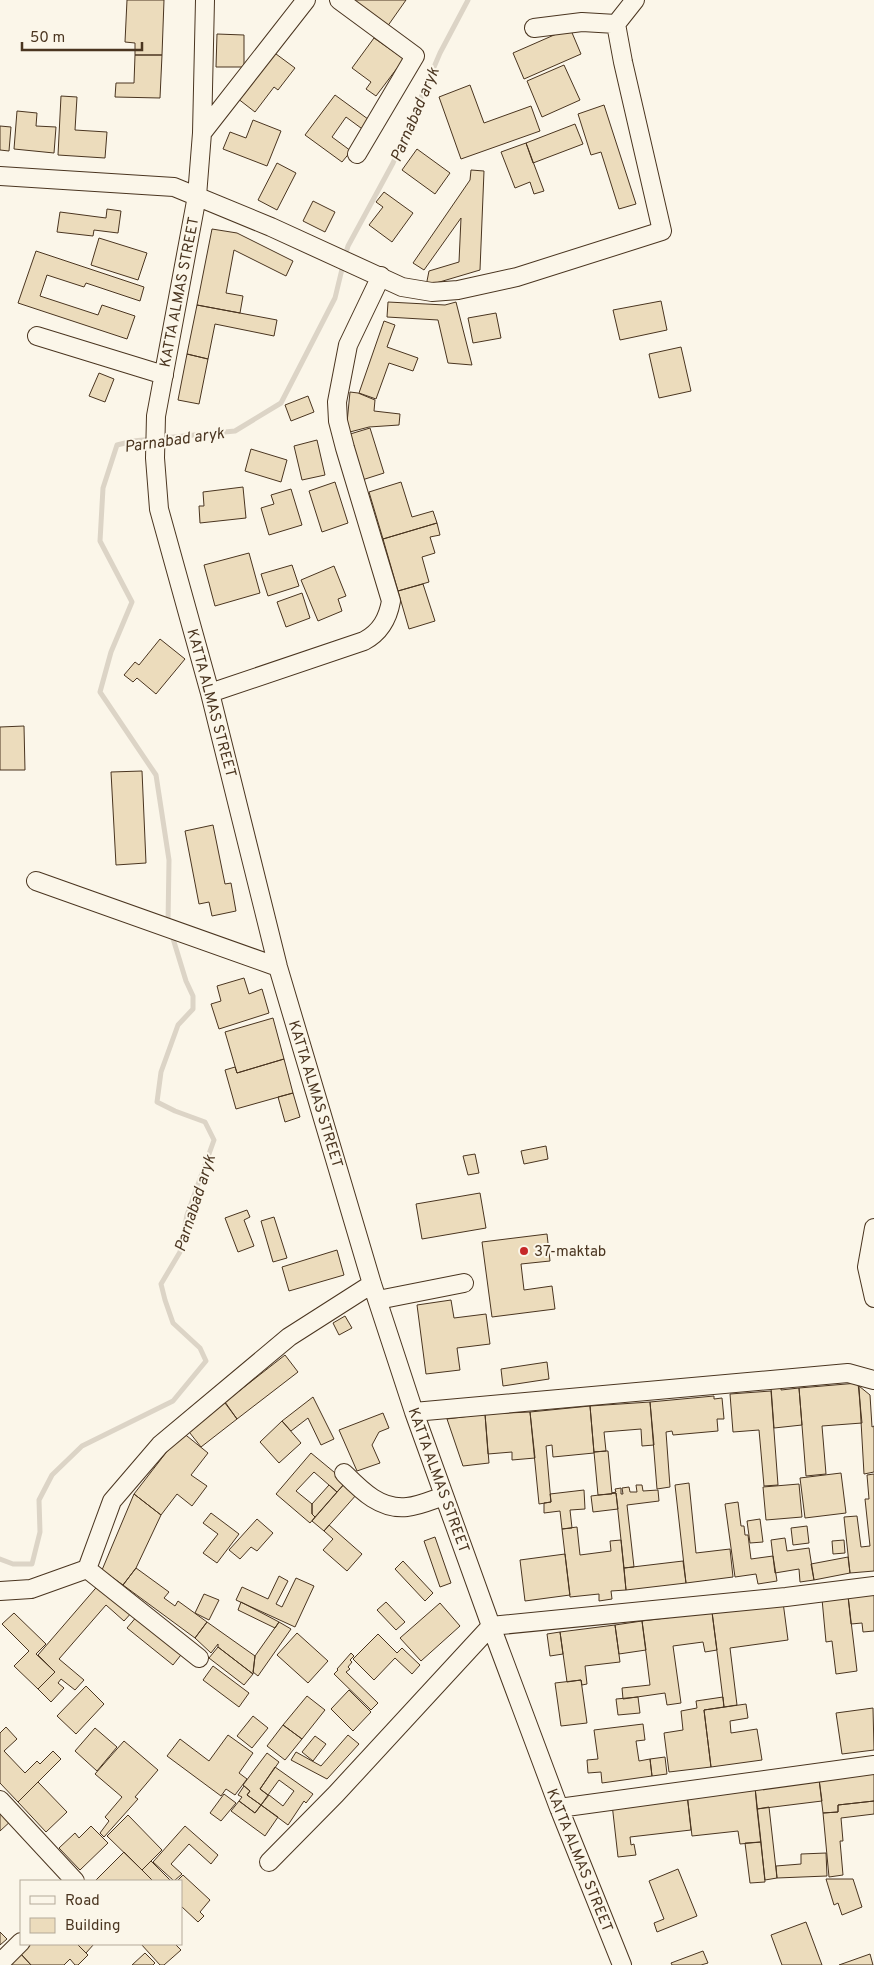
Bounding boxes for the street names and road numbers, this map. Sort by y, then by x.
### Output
street label: KATTA ALMAS STREET [157,215,204,369]
street label: KATTA ALMAS STREET [182,627,240,780]
street label: KATTA ALMAS STREET [283,1018,346,1170]
street label: KATTA ALMAS STREET [402,1405,473,1556]
street label: KATTA ALMAS STREET [541,1786,616,1935]

